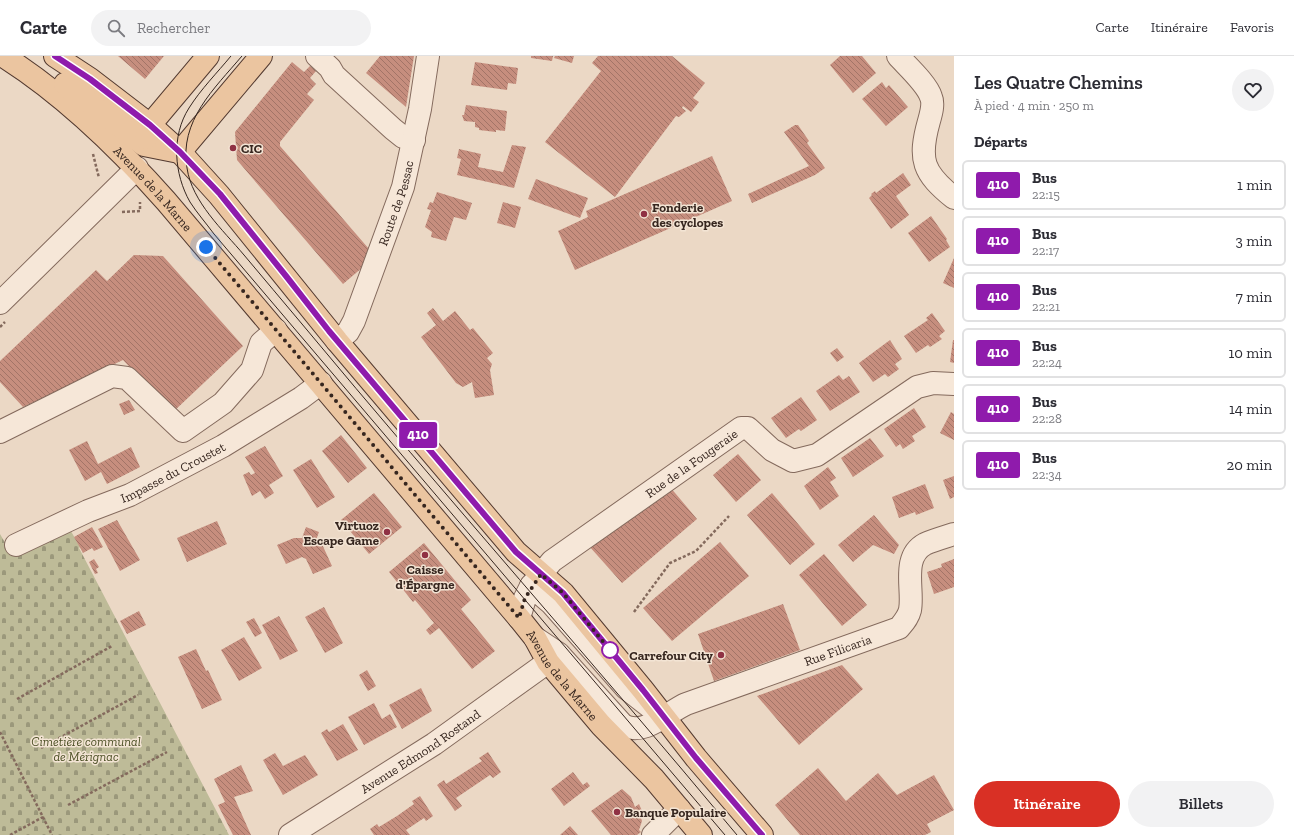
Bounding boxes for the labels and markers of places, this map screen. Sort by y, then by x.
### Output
place label: CIC [241,141,262,156]
marker: CIC [228,143,238,153]
place label: Fonderie des cyclopes [652,200,723,230]
marker: Fonderie des cyclopes [639,209,649,219]
place label: Virtuoz Escape Game [303,518,380,548]
marker: Virtuoz Escape Game [382,527,392,537]
marker: Caisse d'Épargne [420,550,430,560]
place label: Caisse d'Épargne [396,562,455,592]
unlabelled marker [601,641,619,659]
place label: Carrefour City [629,648,713,663]
marker: Carrefour City [716,650,726,660]
place label: Banque Populaire [625,805,727,820]
marker: Banque Populaire [612,807,622,817]

